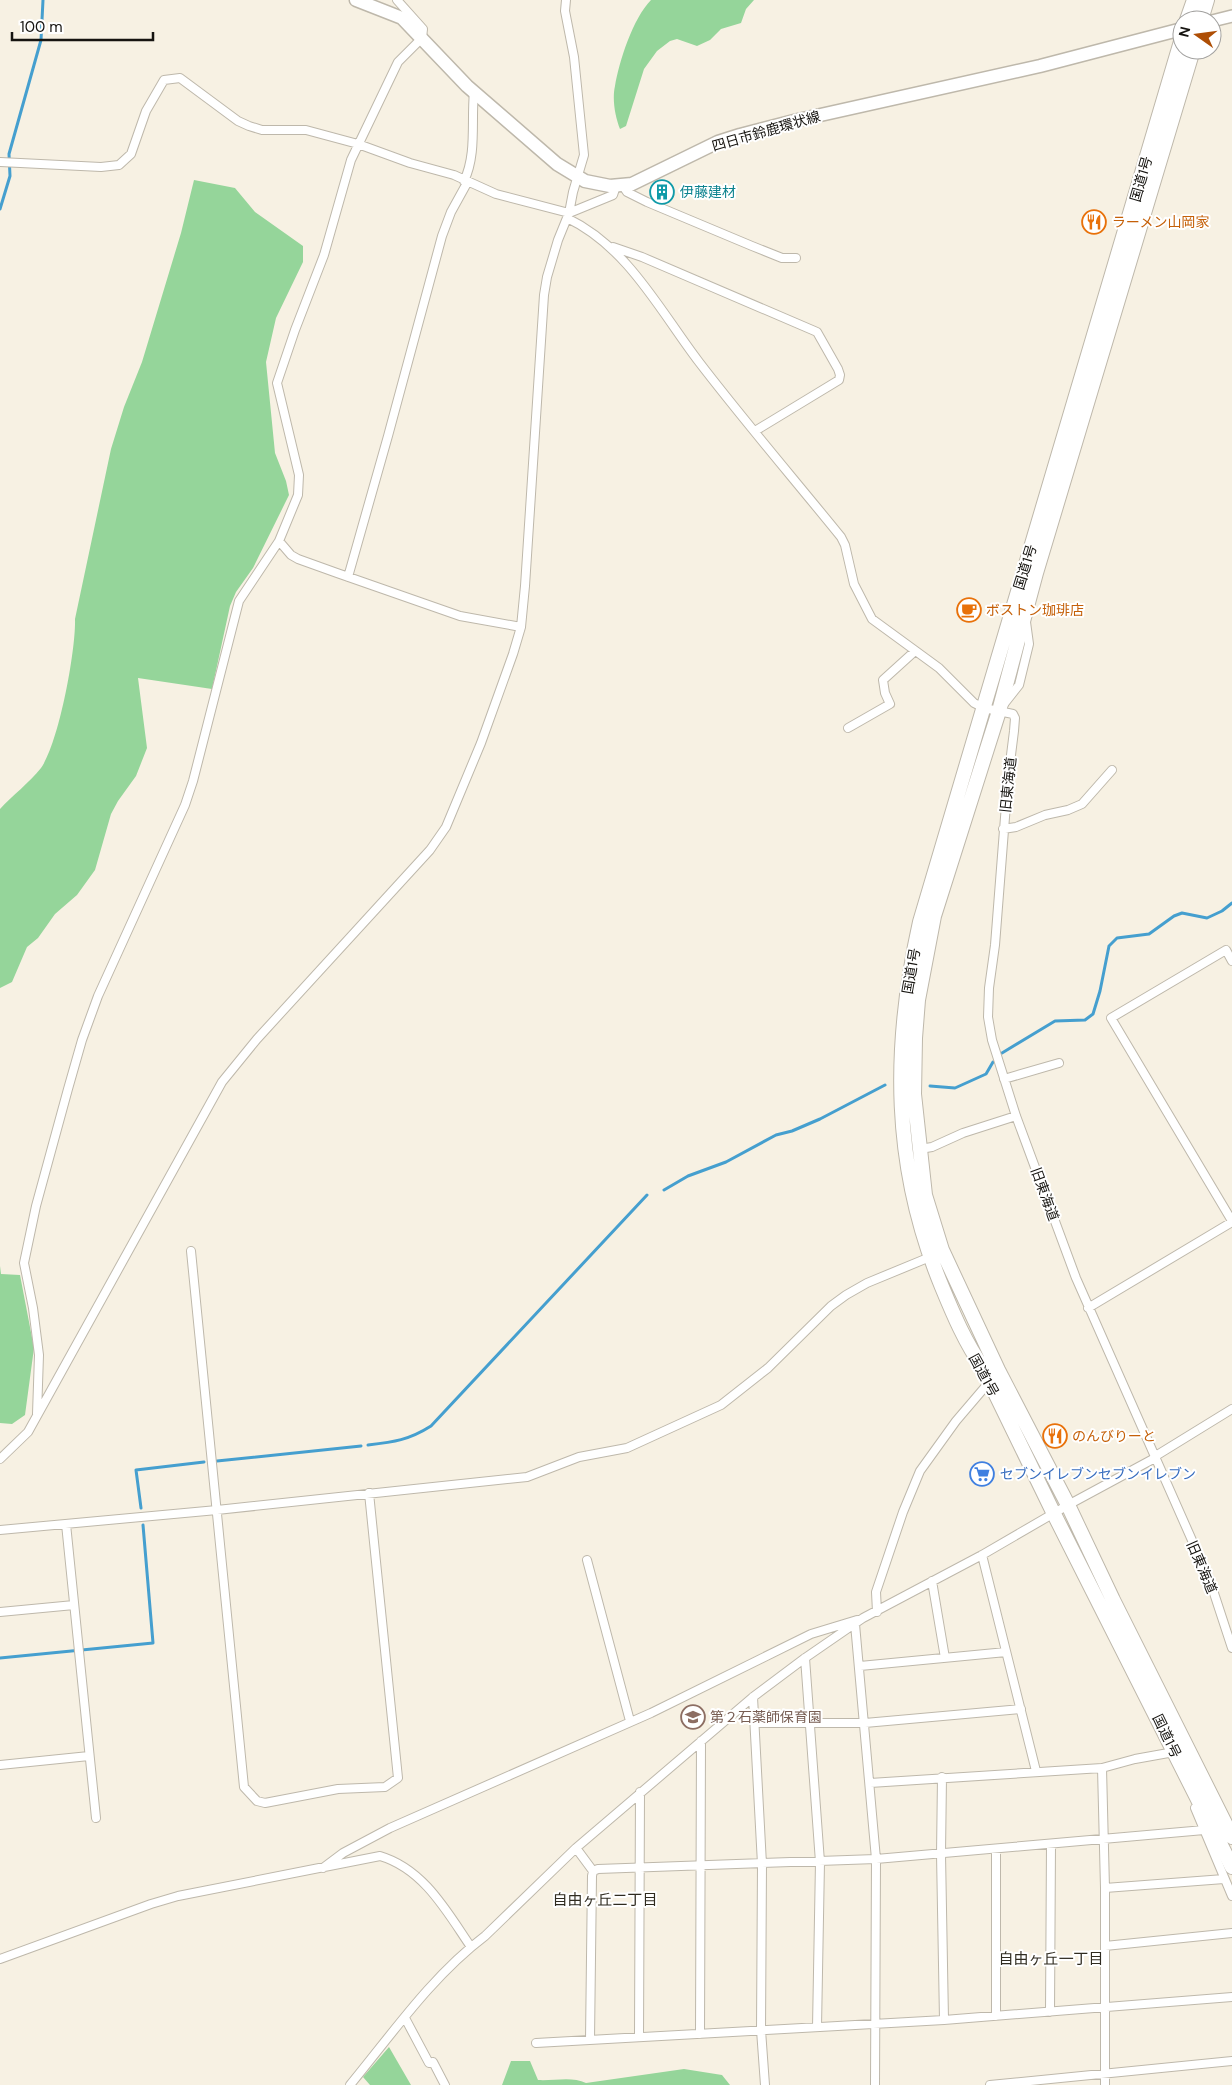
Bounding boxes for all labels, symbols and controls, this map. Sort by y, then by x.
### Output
scale bar [12,10,154,42]
north arrow [1172,10,1222,60]
text: 100 m [20,17,63,37]
text: N [1174,25,1194,39]
street label: 四日市鈴鹿環状線 [710,107,822,155]
street label: 国道1号 [1126,154,1156,204]
building icon: 伊藤建材 [649,179,675,205]
place label: 伊藤建材 [680,183,736,201]
restaurant icon: ラーメン山岡家 [1081,209,1107,235]
place label: ラーメン山岡家 [1112,213,1209,231]
street label: 国道1号 [1010,542,1040,592]
cafe icon: ボストン珈琲店 [956,597,982,623]
place label: ボストン珈琲店 [986,601,1084,619]
street label: 旧東海道 [996,756,1020,814]
street label: 国道1号 [898,947,924,995]
street label: 旧東海道 [1027,1165,1063,1223]
street label: 国道1号 [965,1350,1003,1400]
restaurant icon: のんびりーと [1042,1423,1068,1449]
place label: のんびりーと [1072,1427,1156,1445]
supermarket icon: セブンイレブンセブンイレブン [969,1461,995,1487]
place label: セブンイレブンセブンイレブン [1000,1465,1196,1483]
street label: 旧東海道 [1183,1538,1221,1596]
school or university icon: 第２石薬師保育園 [680,1704,706,1730]
place label: 第２石薬師保育園 [710,1708,822,1726]
street label: 国道1号 [1149,1711,1185,1761]
district label: 自由ヶ丘二丁目 [552,1890,658,1910]
district label: 自由ヶ丘一丁目 [998,1949,1104,1969]

